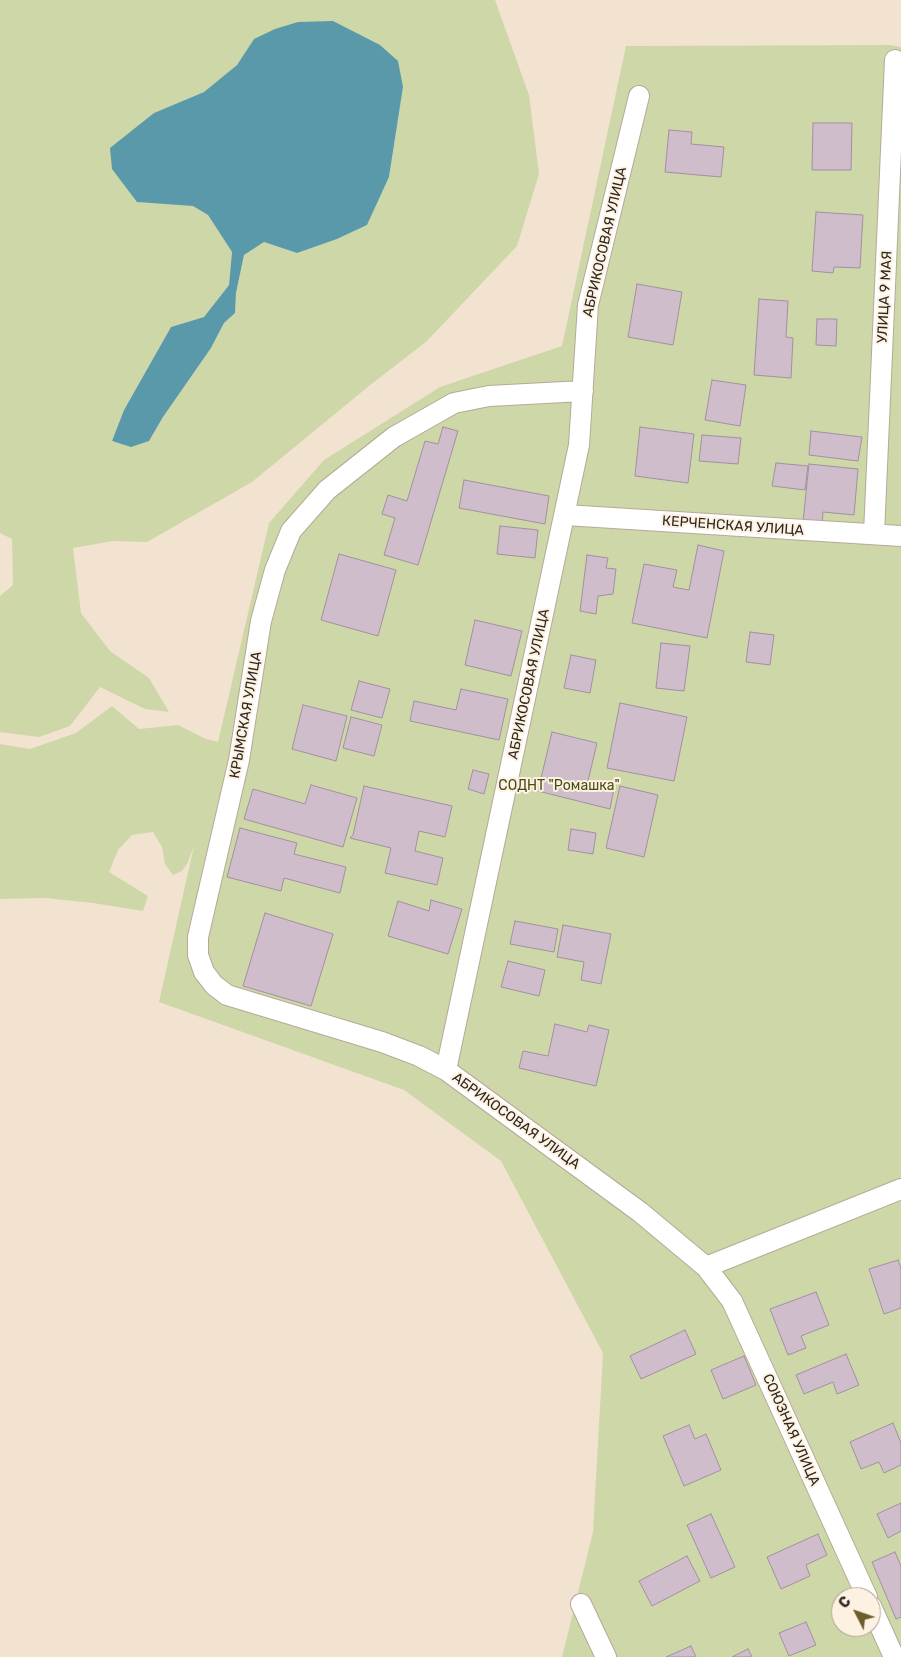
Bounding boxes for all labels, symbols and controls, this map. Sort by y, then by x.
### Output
street label: АБРИКОСОВАЯ УЛИЦА [580,165,630,319]
street label: УЛИЦА 9 МАЯ [874,250,896,344]
street label: КЕРЧЕНСКАЯ УЛИЦА [662,513,804,539]
street label: АБРИКОСОВАЯ УЛИЦА [505,607,553,761]
street label: КРЫМСКАЯ УЛИЦА [227,650,265,780]
park label: СОДНТ "Ромашка" [498,778,620,794]
street label: АБРИКОСОВАЯ УЛИЦА [449,1069,583,1173]
street label: СОЮЗНАЯ УЛИЦА [759,1372,823,1488]
north arrow [831,1587,881,1637]
text: С [835,1593,855,1612]

